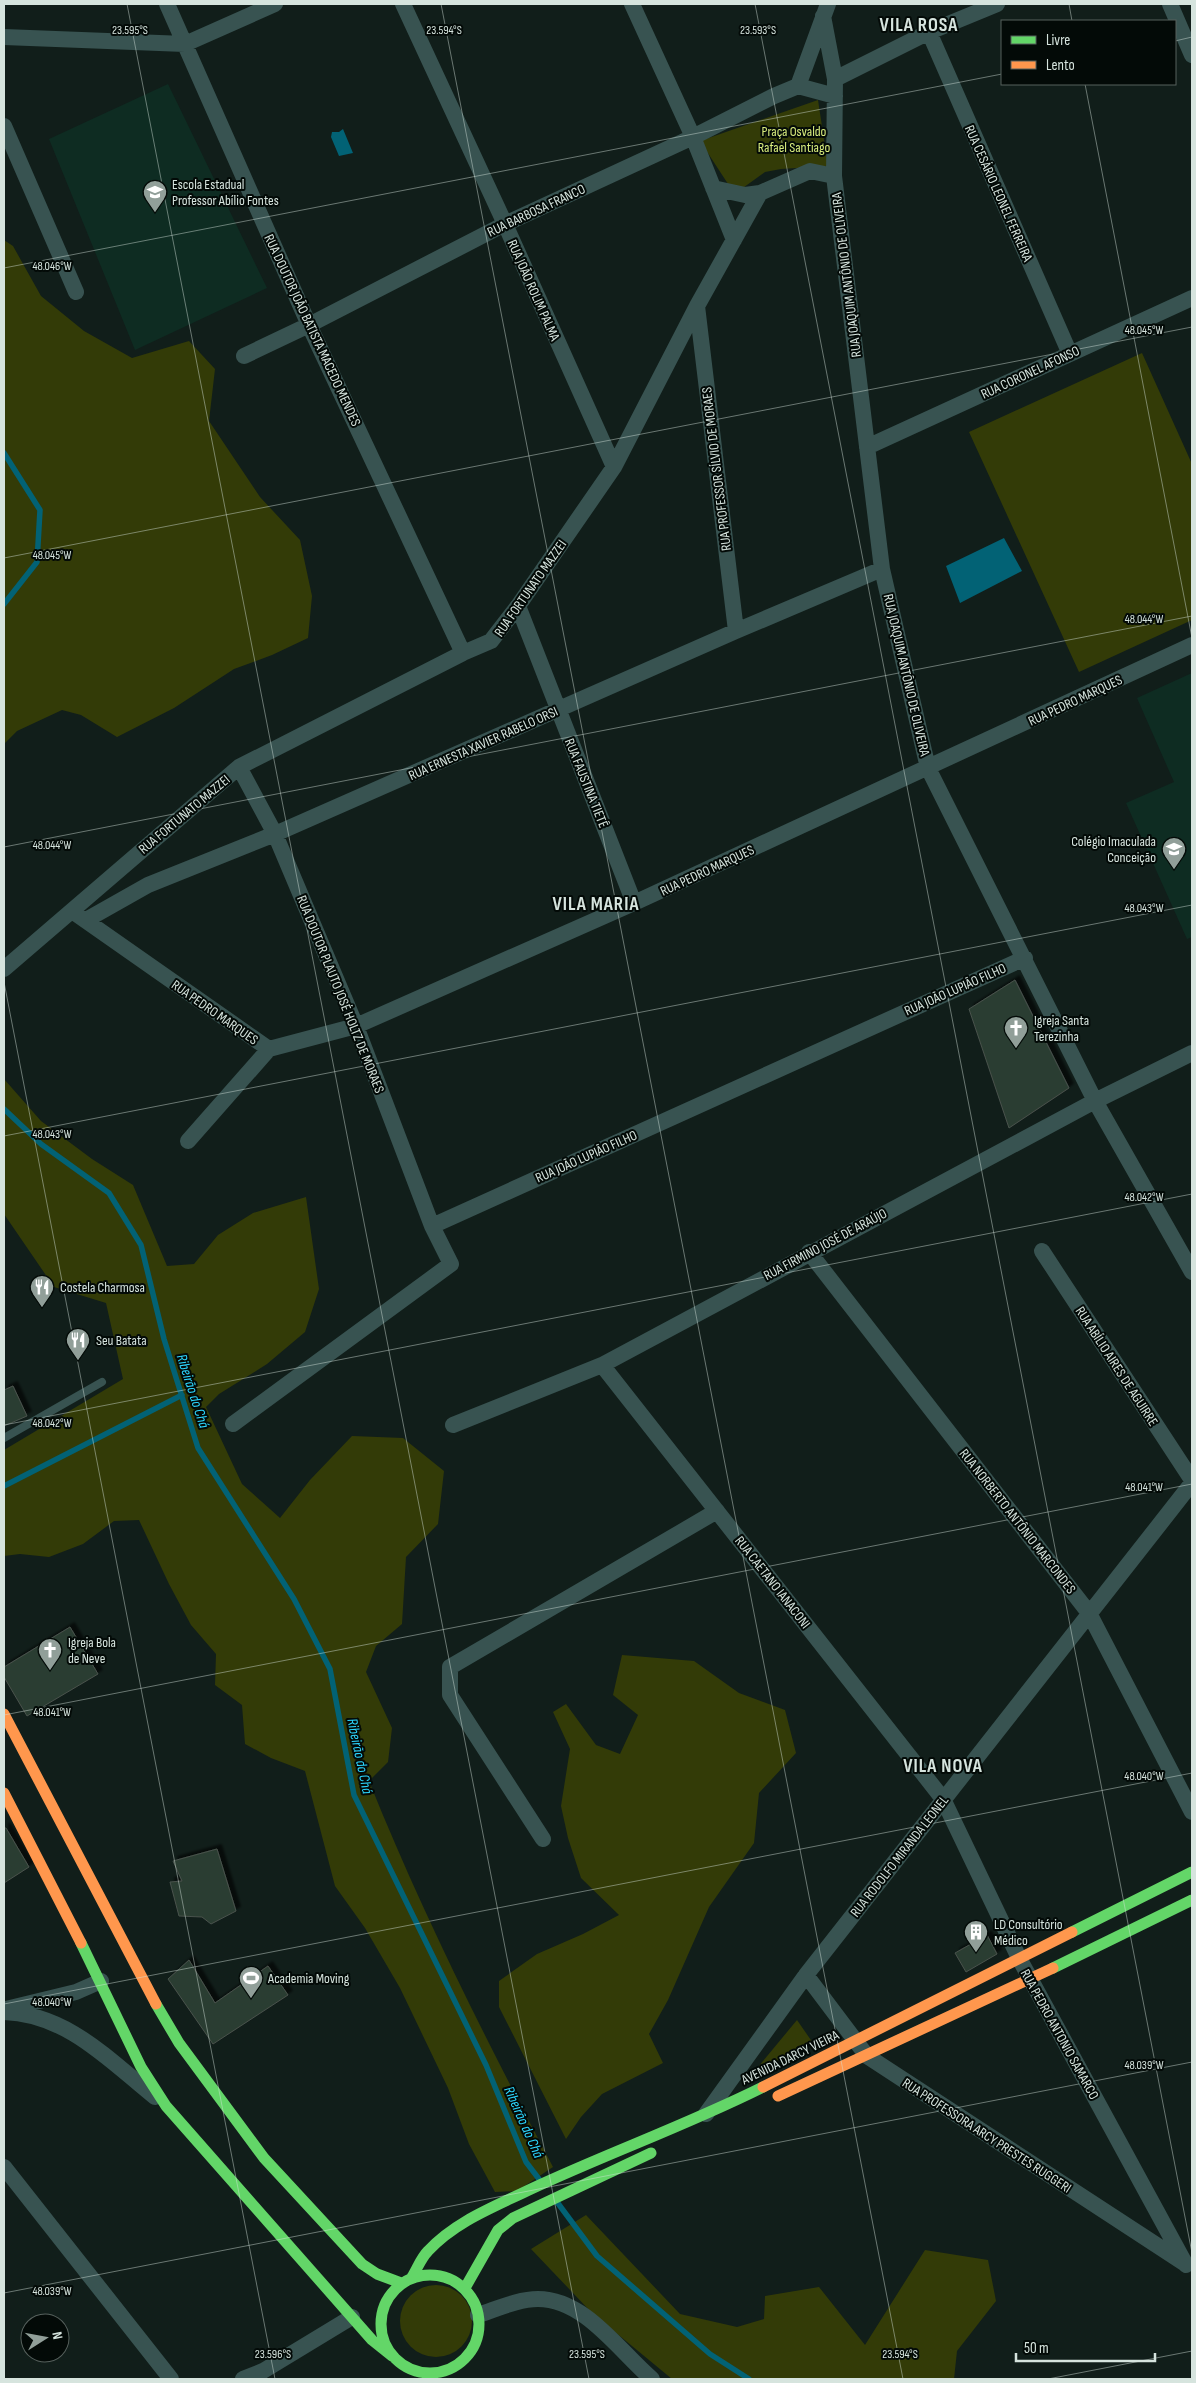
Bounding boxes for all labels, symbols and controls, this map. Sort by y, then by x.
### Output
district label: VILA ROSA [880,14,958,37]
legend [1001,20,1176,85]
text: 23.595°S [112,23,148,38]
text: 23.594°S [426,23,462,38]
text: 23.593°S [740,23,776,38]
text: Livre [1046,31,1070,50]
text: Lento [1046,56,1075,75]
street label: RUA CESÁRIO LEONEL FERREIRA [961,122,1037,265]
park label: Praça Osvaldo Rafael Santiago [758,123,830,156]
place label: Escola Estadual Professor Abílio Fontes [172,176,279,209]
school or university icon: Escola Estadual Professor Abílio Fontes [142,179,168,213]
street label: RUA BARBOSA FRANCO [485,180,588,241]
street label: RUA JOAQUIM ANTÔNIO DE OLIVEIRA [828,191,865,358]
street label: RUA DOUTOR JOÃO BATISTA MACEDO MENDES [260,231,365,429]
street label: RUA JOÃO ROLIM PALMA [504,237,564,344]
text: 48.046°W [32,259,72,274]
text: 48.045°W [1125,323,1164,338]
street label: RUA CORONEL AFONSO [978,342,1082,403]
street label: RUA PROFESSOR SÍLVIO DE MORAES [698,386,735,552]
street label: RUA FORTUNATO MAZZEI [491,537,570,640]
text: 48.045°W [33,548,72,563]
street label: RUA JOAQUIM ANTÔNIO DE OLIVEIRA [880,592,934,759]
text: 48.044°W [1125,612,1163,627]
street label: RUA PEDRO MARQUES [1026,671,1125,730]
street label: RUA ERNESTA XAVIER RABELO ORSI [406,703,560,784]
street label: RUA FAUSTINA TIETÊ [561,736,612,831]
street label: RUA FORTUNATO MAZZEI [135,771,234,858]
place label: Colégio Imaculada Conceição [1071,833,1156,866]
school or university icon: Colégio Imaculada Conceição [1161,836,1187,870]
text: 48.044°W [33,838,71,853]
street label: RUA PEDRO MARQUES [658,841,757,900]
street label: RUA DOUTOR PLAUTO JOSÉ HOLTZ DE MORAES [293,893,388,1096]
district label: VILA MARIA [553,893,639,916]
text: 48.043°W [1125,901,1164,916]
street label: RUA JOÃO LUPIÃO FILHO [902,959,1009,1019]
street label: RUA PEDRO MARQUES [168,976,261,1049]
place label: Igreja Santa Terezinha [1034,1012,1089,1045]
church icon: Igreja Santa Terezinha [1003,1015,1029,1049]
street label: RUA JOÃO LUPIÃO FILHO [533,1126,640,1186]
text: 48.043°W [33,1127,72,1142]
text: 48.042°W [1125,1190,1164,1205]
street label: RUA FIRMINO JOSÉ DE ARAÚJO [761,1205,890,1284]
restaurant icon: Costela Charmosa [29,1274,55,1308]
place label: Costela Charmosa [60,1279,145,1296]
street label: RUA ABÍLIO AIRES DE AGUIRRE [1072,1303,1162,1429]
restaurant icon: Seu Batata [65,1327,91,1361]
place label: Seu Batata [96,1332,147,1349]
water label: Ribeirão do Chá [172,1352,213,1431]
text: 48.042°W [33,1416,72,1431]
street label: RUA NORBERTO ANTÔNIO MARCONDES [956,1445,1080,1597]
text: 48.041°W [1125,1480,1163,1495]
street label: RUA CAETANO IANACONI [731,1533,814,1632]
place label: Igreja Bola de Neve [68,1634,116,1667]
church icon: Igreja Bola de Neve [37,1637,63,1671]
text: 48.041°W [33,1705,71,1720]
water label: Ribeirão do Chá [342,1717,377,1796]
district label: VILA NOVA [903,1755,983,1778]
text: 48.040°W [1124,1769,1164,1784]
street label: RUA RODOLFO MIRANDA LEONEL [847,1792,952,1920]
place label: LD Consultório Médico [994,1916,1063,1949]
building icon: LD Consultório Médico [963,1919,989,1953]
sports icon: Academia Moving [238,1965,264,1999]
street label: RUA PEDRO ANTONIO SAMARCO [1017,1966,1103,2102]
place label: Academia Moving [267,1970,350,1987]
text: 48.040°W [32,1995,72,2010]
street label: AVENIDA DARCY VIEIRA [738,2026,843,2089]
text: 48.039°W [1124,2058,1164,2073]
street label: RUA PROFESSORA ARCY PRESTES RUGGERI [899,2074,1075,2197]
water label: Ribeirão do Chá [499,2083,548,2161]
text: 48.039°W [32,2284,72,2299]
north arrow [20,2313,70,2363]
text: N [48,2330,66,2341]
scale bar [1016,2330,1155,2362]
text: 50 m [1024,2339,1049,2358]
text: 23.596°S [255,2347,291,2362]
text: 23.595°S [569,2347,605,2362]
text: 23.594°S [882,2347,918,2362]

